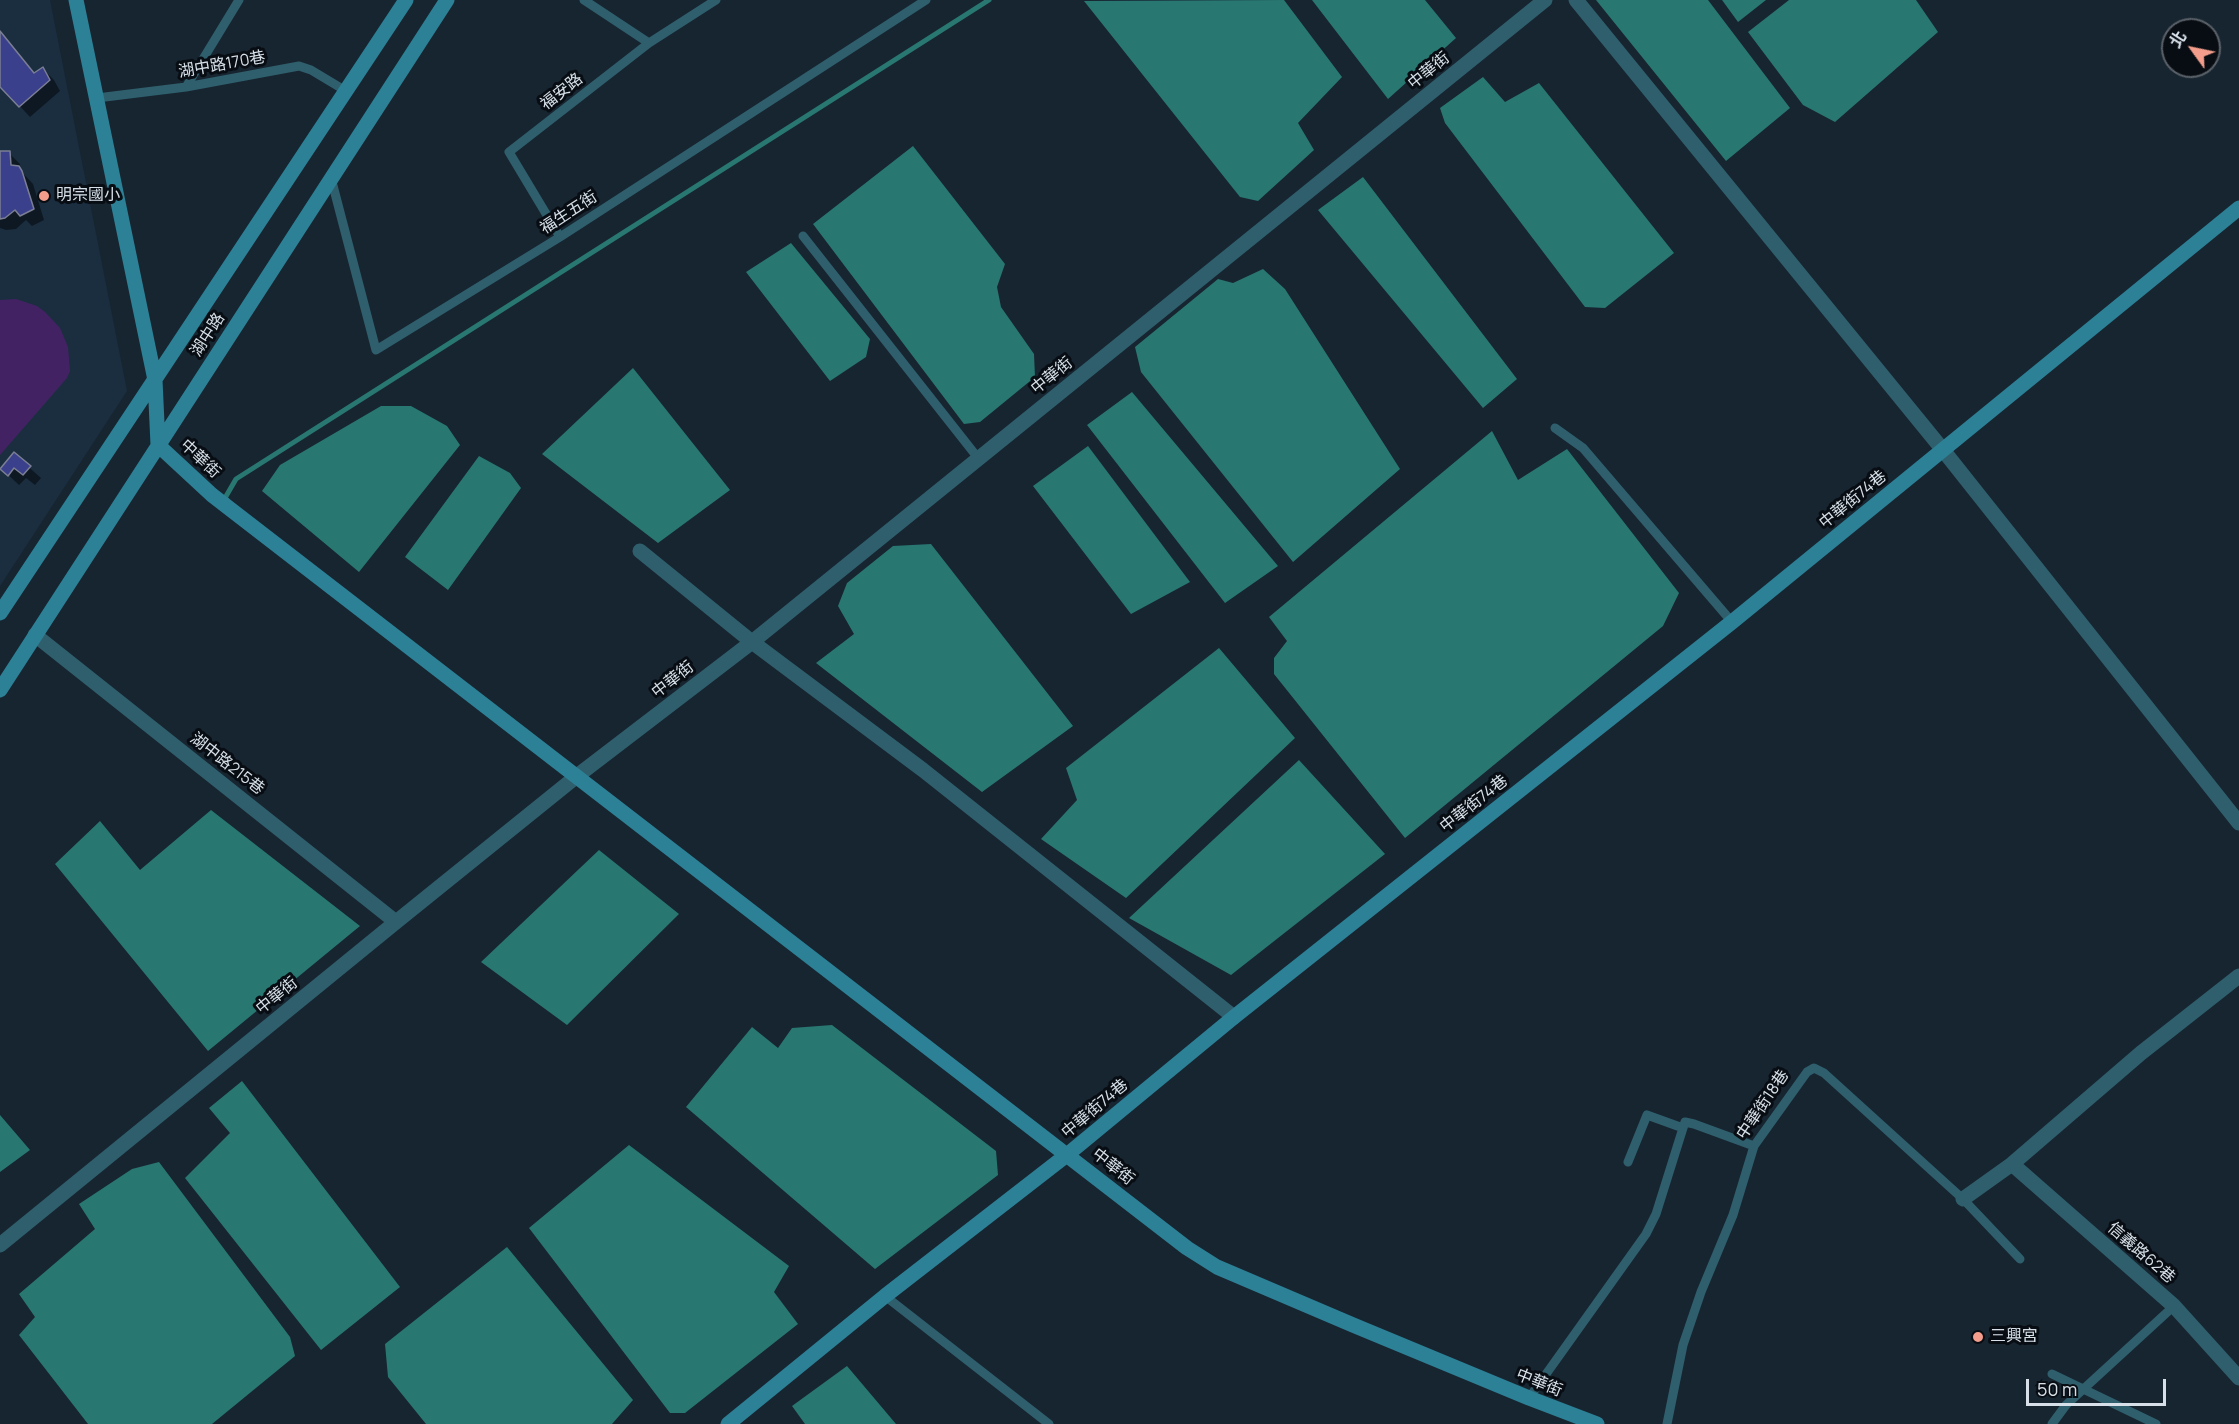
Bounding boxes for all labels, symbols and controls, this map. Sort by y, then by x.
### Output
north arrow [2161,18,2221,78]
text: 北 [2164,27,2191,52]
street label: 湖中路170巷 [177,48,267,82]
street label: 中華街 [1404,48,1454,94]
street label: 福安路 [537,70,587,114]
place label: 明宗國小 [56,186,120,206]
street label: 福生五街 [537,188,601,238]
marker: 明宗國小 [37,189,51,203]
street label: 湖中路 [187,310,229,360]
street label: 中華街 [1027,353,1077,399]
street label: 中華街 [176,436,224,482]
street label: 中華街74巷 [1816,467,1890,533]
street label: 中華街 [648,658,698,702]
street label: 湖中路215巷 [186,729,268,799]
street label: 中華街74巷 [1436,772,1512,836]
street label: 中華街 [252,973,302,1019]
street label: 中華街18巷 [1733,1067,1793,1143]
street label: 中華街74巷 [1058,1076,1132,1142]
street label: 中華街 [1088,1145,1138,1189]
street label: 信義路62巷 [2103,1219,2179,1287]
place label: 三興宮 [1990,1327,2038,1347]
marker: 三興宮 [1971,1330,1985,1344]
street label: 中華街 [1513,1365,1565,1401]
scale bar [2029,1367,2168,1405]
text: 50 m [2037,1377,2077,1401]

